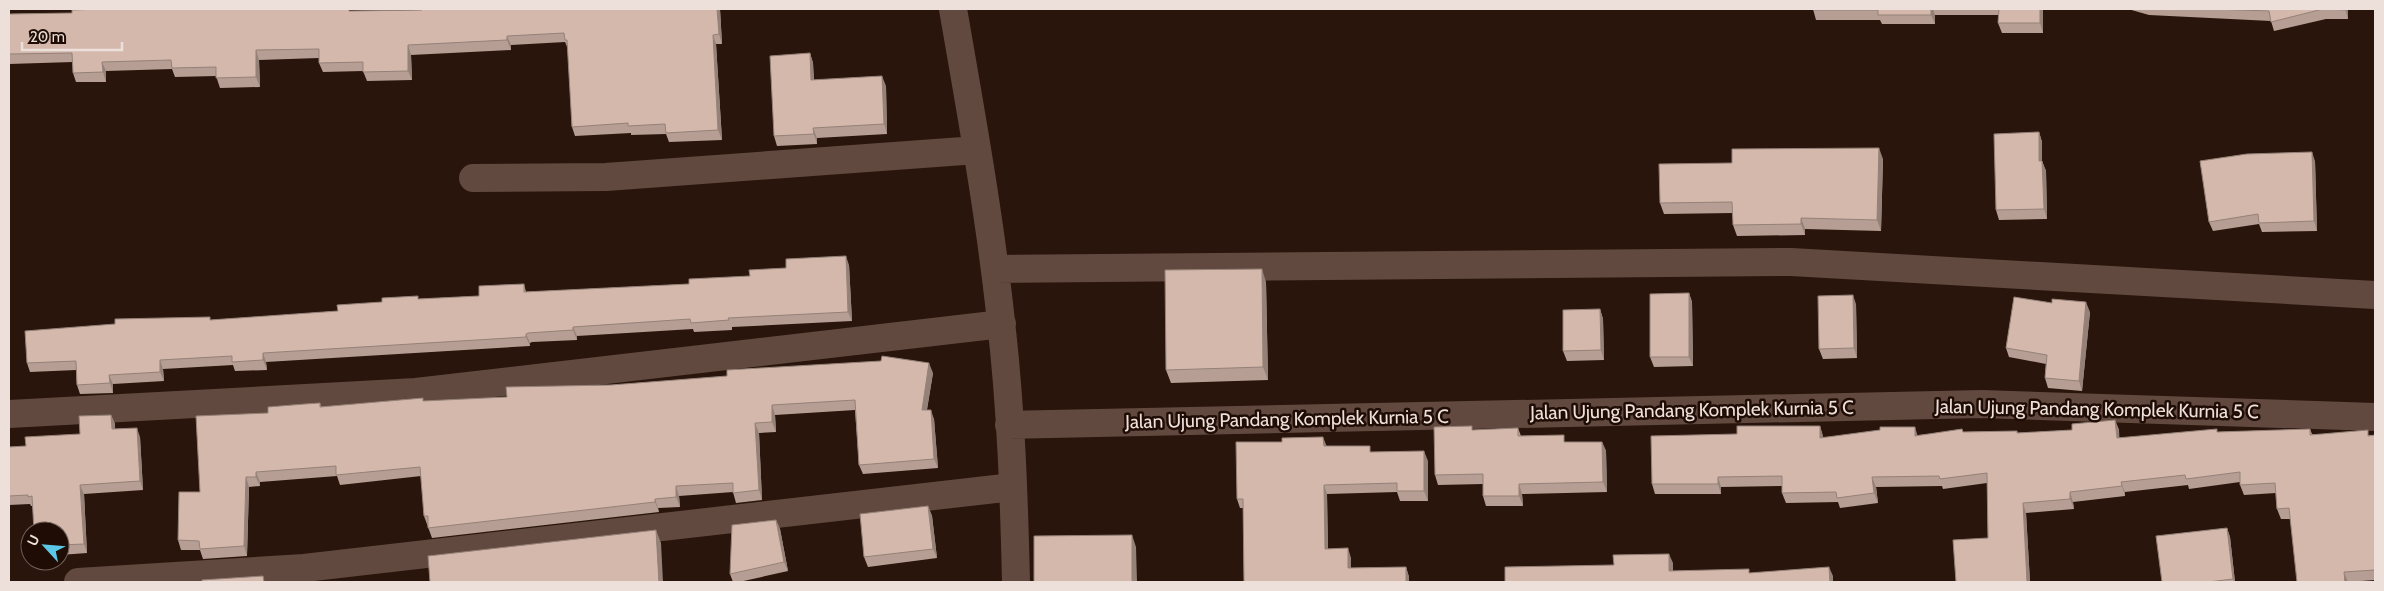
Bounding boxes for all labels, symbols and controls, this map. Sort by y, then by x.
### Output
scale bar [22,20,122,52]
text: 20 m [30,28,65,46]
street label: Jalan Ujung Pandang Komplek Kurnia 5 C [1934,395,2259,423]
street label: Jalan Ujung Pandang Komplek Kurnia 5 C [1529,396,1854,424]
street label: Jalan Ujung Pandang Komplek Kurnia 5 C [1124,405,1449,433]
north arrow [20,521,70,571]
text: U [23,532,44,549]

